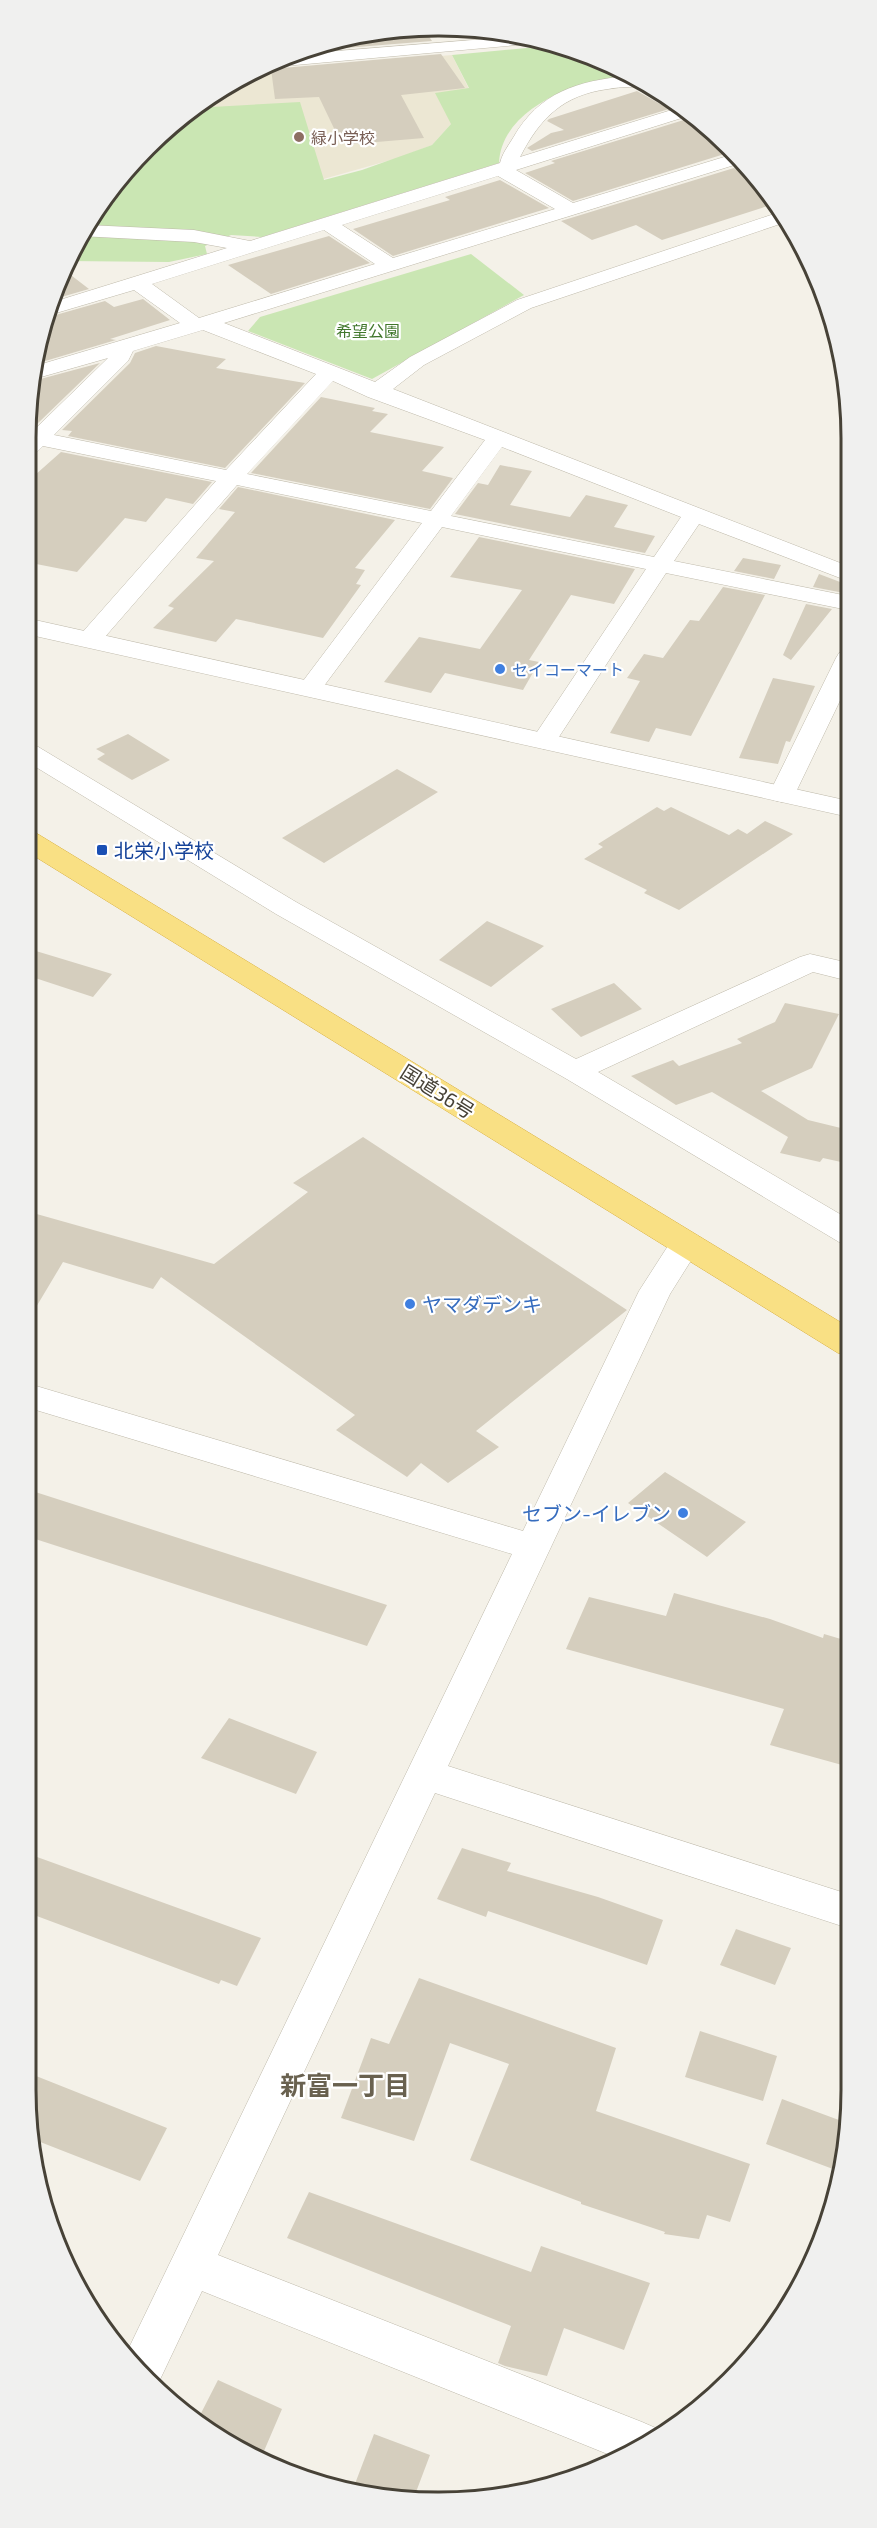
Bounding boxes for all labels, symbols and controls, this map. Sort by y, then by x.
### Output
place label: 緑小学校 [311,128,375,147]
marker: 緑小学校 [292,130,306,144]
park label: 希望公園 [336,321,400,340]
place label: セイコーマート [512,660,624,679]
marker: セイコーマート [493,662,507,676]
place label: 北栄小学校 [114,838,214,862]
marker: 北栄小学校 [95,843,109,857]
street label: 国道36号 [397,1059,479,1123]
place label: ヤマダデンキ [422,1292,542,1316]
marker: ヤマダデンキ [403,1297,417,1311]
place label: セブン-イレブン [522,1501,671,1525]
marker: セブン-イレブン [676,1506,690,1520]
district label: 新富一丁目 [280,2069,410,2100]

